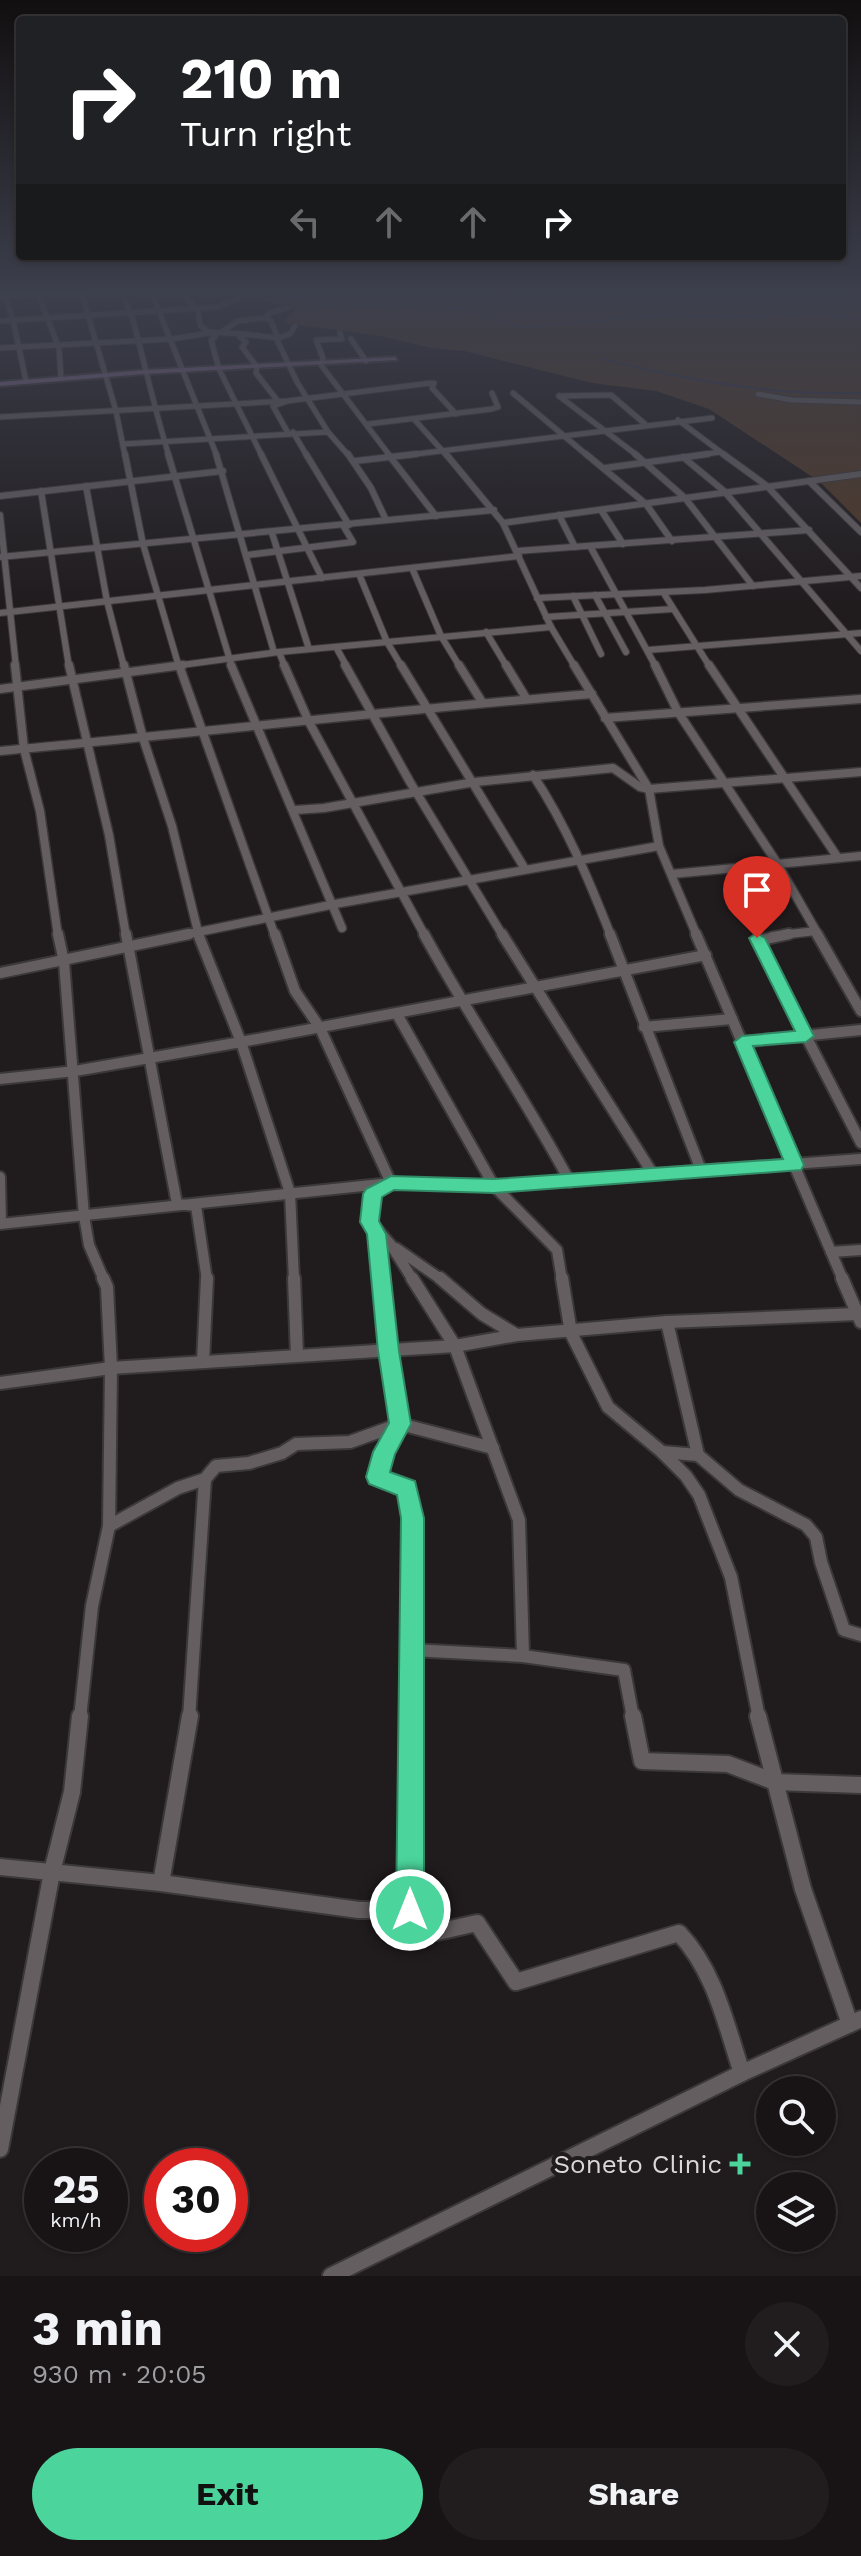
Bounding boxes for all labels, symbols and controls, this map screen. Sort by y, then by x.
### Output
text: 210 m [180,46,342,112]
icon: right [48,48,152,152]
text: Turn right [180,113,351,155]
icon: left [283,200,327,244]
icon: ahead [367,200,411,244]
icon: ahead [451,200,495,244]
icon: right [535,200,579,244]
pin [723,856,791,938]
icon: arrive [735,868,779,912]
position arrow [368,1868,452,1952]
map controls [756,2076,836,2252]
button: search [756,2076,836,2156]
speed limit sign: 30 [144,2148,248,2252]
place label: Soneto Clinic [553,2149,722,2179]
marker: Soneto Clinic [729,2153,751,2175]
text: 25 [52,2166,100,2213]
button: layers [756,2172,836,2252]
text: km/h [50,2208,102,2232]
text: 3 min [32,2300,163,2357]
button: close [745,2302,829,2386]
text: 930 m · 20:05 [32,2359,206,2389]
button: Exit [32,2448,423,2540]
button: Share [439,2448,829,2540]

